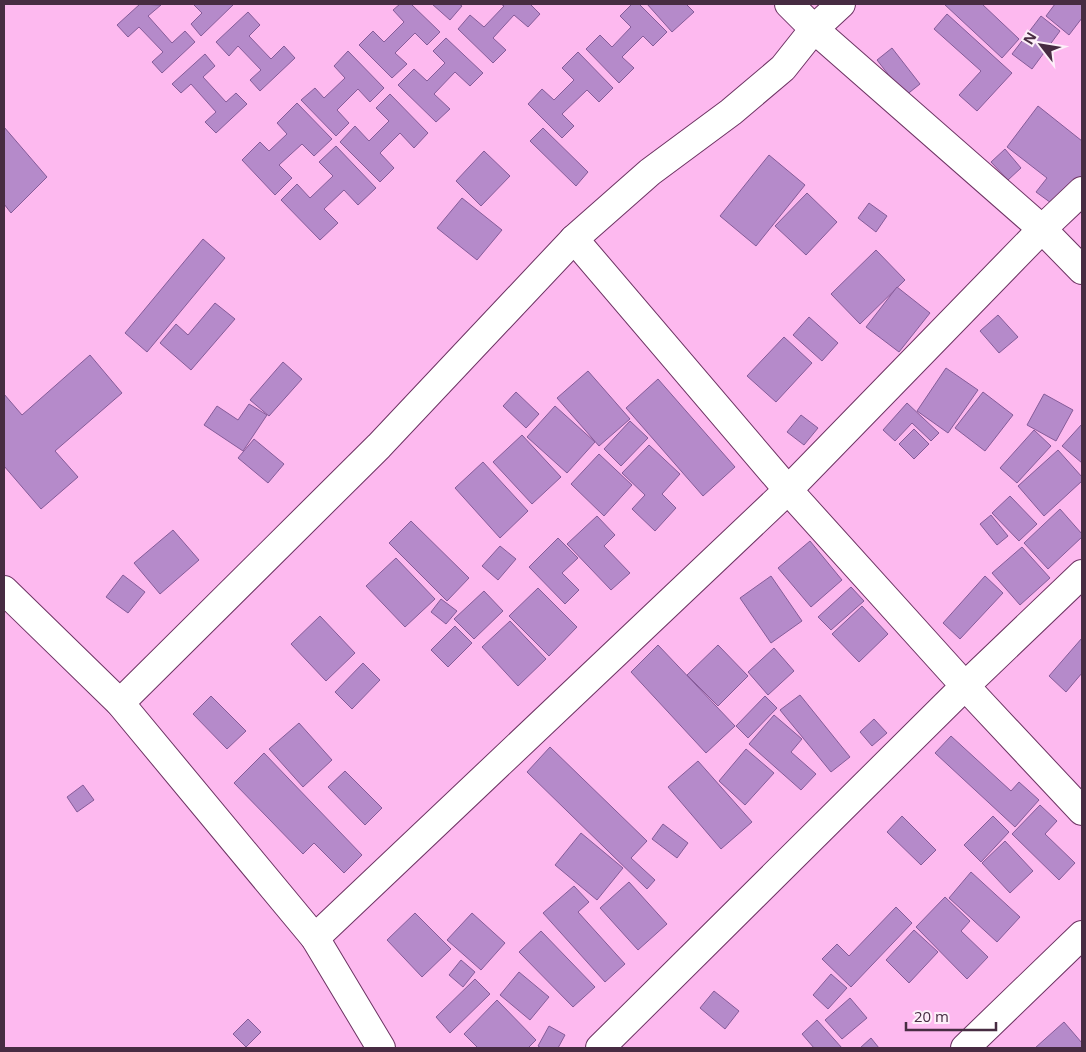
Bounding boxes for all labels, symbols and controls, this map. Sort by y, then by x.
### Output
north arrow [1016,20,1066,70]
text: N [1018,28,1041,48]
scale bar [906,1000,996,1032]
text: 20 m [914,1006,949,1026]

